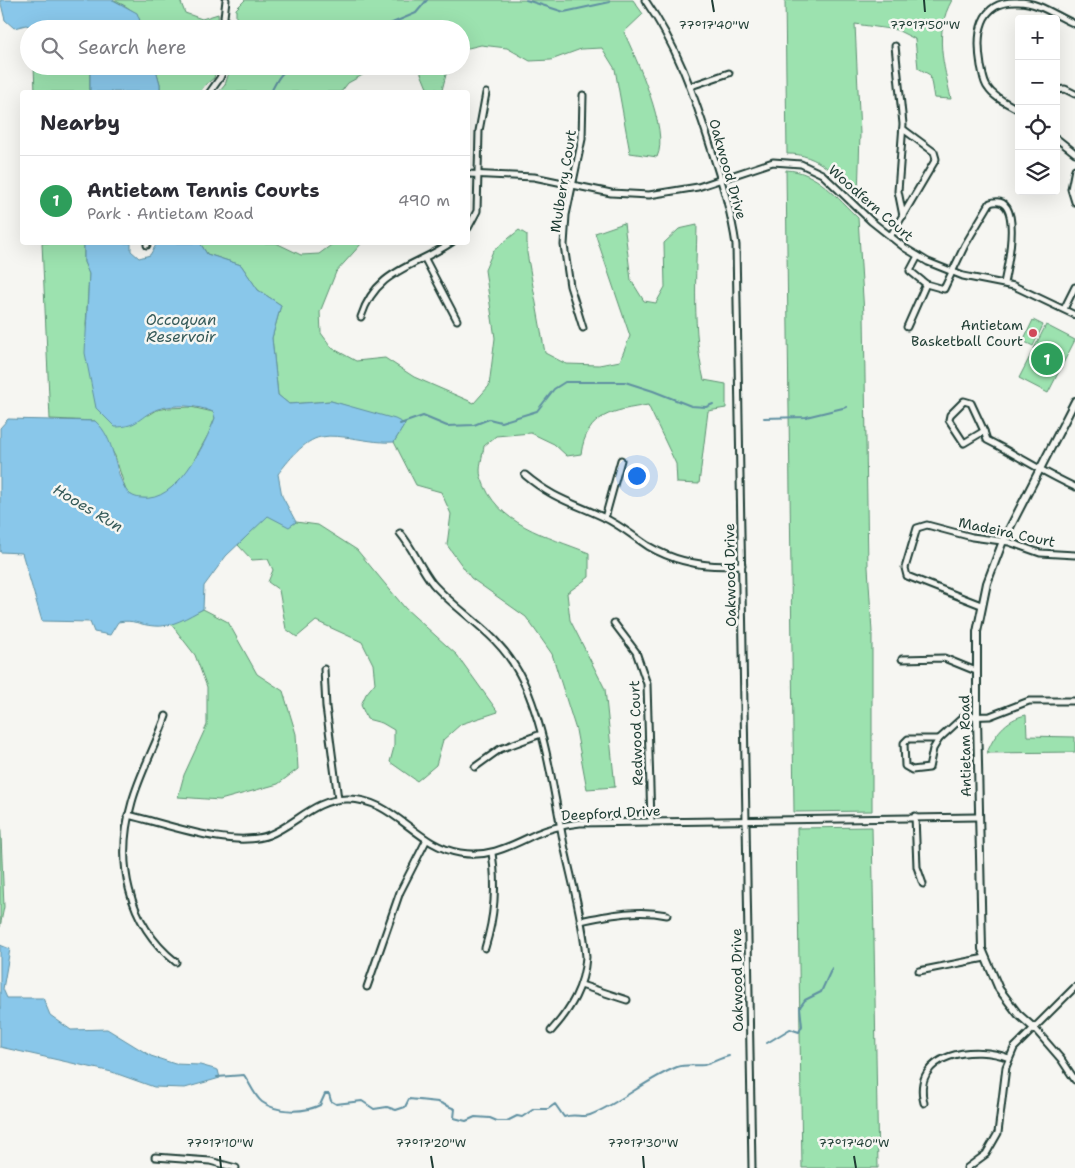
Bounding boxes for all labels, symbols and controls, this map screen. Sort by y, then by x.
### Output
map controls [1015,15,1060,195]
button: + [1015,15,1060,60]
text: 77°17'40"W [679,17,749,33]
text: 77°17'50"W [890,17,960,33]
search box [20,20,470,75]
icon: search [38,34,66,62]
text: Search here [78,35,187,60]
button: − [1015,60,1060,105]
button: locate [1015,105,1060,150]
text: Nearby [40,109,120,137]
street label: Oakwood Drive [705,117,751,221]
street label: Mulberry Court [546,128,580,234]
button: layers [1015,150,1060,195]
street label: Woodfern Court [825,161,917,245]
text: Antietam Tennis Courts [87,178,319,203]
text: 1 [52,190,60,211]
text: 490 m [398,190,450,211]
text: Park · Antietam Road [87,203,254,224]
water label: Occoquan Reservoir [146,310,217,347]
place label: Antietam Basketball Court [911,316,1023,350]
marker: Antietam Basketball Court [1027,327,1039,339]
pin: 1 [1031,340,1063,378]
your location [624,463,650,489]
water label: Hooes Run [49,479,127,537]
street label: Madeira Court [957,513,1057,551]
street label: Oakwood Drive [720,523,740,627]
street label: Redwood Court [625,680,647,786]
street label: Antietam Road [955,695,975,797]
street label: Deepford Drive [561,801,661,825]
street label: Oakwood Drive [727,928,747,1032]
text: 77°17'10"W [186,1135,254,1151]
text: 77°17'20"W [396,1135,466,1151]
text: 77°17'30"W [608,1135,678,1151]
text: 77°17'40"W [819,1135,889,1151]

